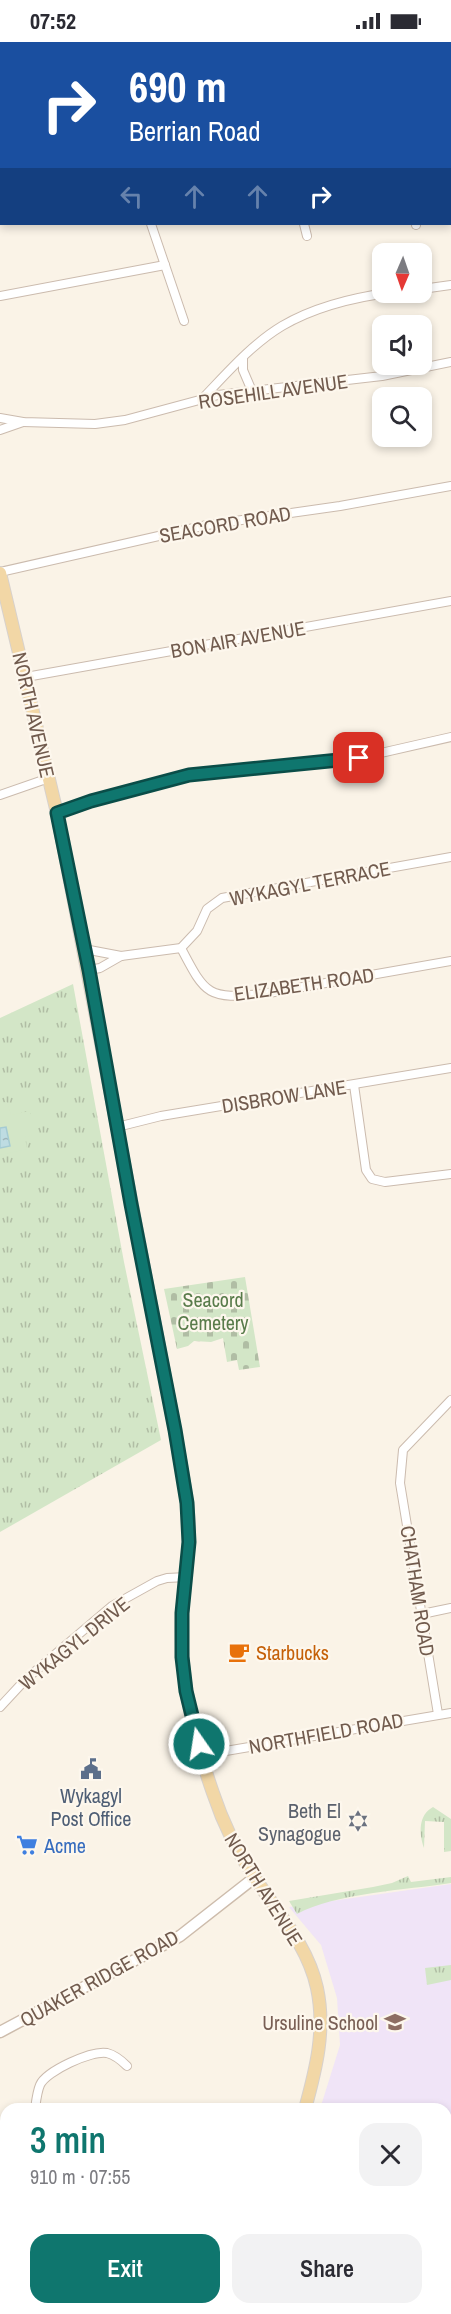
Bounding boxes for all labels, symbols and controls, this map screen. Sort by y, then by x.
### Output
text: 07:52 [30,6,76,36]
text: 690 m [129,59,227,115]
icon: right [30,66,108,144]
text: Berrian Road [129,113,261,149]
icon: left [115,180,148,213]
icon: ahead [178,180,211,213]
icon: ahead [241,180,274,213]
icon: right [304,180,337,213]
north arrow [372,243,432,303]
map controls [372,243,432,447]
button: sound [372,315,432,375]
street label: ROSEHILL AVENUE [197,367,349,415]
button: search [372,387,432,447]
street label: SEACORD ROAD [157,499,293,549]
street label: BON AIR AVENUE [168,614,308,664]
street label: NORTH AVENUE [6,650,62,780]
pin [333,732,384,783]
icon: arrive [342,741,375,774]
street label: WYKAGYL TERRACE [227,854,393,912]
street label: ELIZABETH ROAD [232,961,376,1007]
street label: DISBROW LANE [220,1073,348,1119]
park label: Seacord Cemetery [177,1286,249,1336]
street label: CHATHAM ROAD [394,1524,442,1658]
street label: WYKAGYL DRIVE [13,1590,135,1696]
place label: Starbucks [256,1639,329,1666]
cafe icon: Starbucks [227,1640,251,1664]
street label: NORTHFIELD ROAD [247,1706,405,1760]
position arrow [167,1712,231,1776]
public building icon: Wykagyl Post Office [79,1757,103,1781]
place label: Wykagyl Post Office [51,1782,131,1832]
place label: Beth El Synagogue [258,1797,341,1847]
synagogue icon: Beth El Synagogue [346,1809,370,1833]
street label: NORTH AVENUE [219,1828,309,1950]
place label: Acme [43,1832,86,1859]
supermarket icon: Acme [15,1833,39,1857]
street label: QUAKER RIDGE ROAD [15,1923,183,2033]
place label: Ursuline School [262,2009,378,2036]
school or university icon: Ursuline School [383,2010,407,2034]
text: 3 min [30,2116,106,2164]
button: close [359,2123,422,2186]
text: 910 m · 07:55 [30,2163,130,2190]
button: Exit [30,2234,220,2303]
button: Share [232,2234,422,2303]

